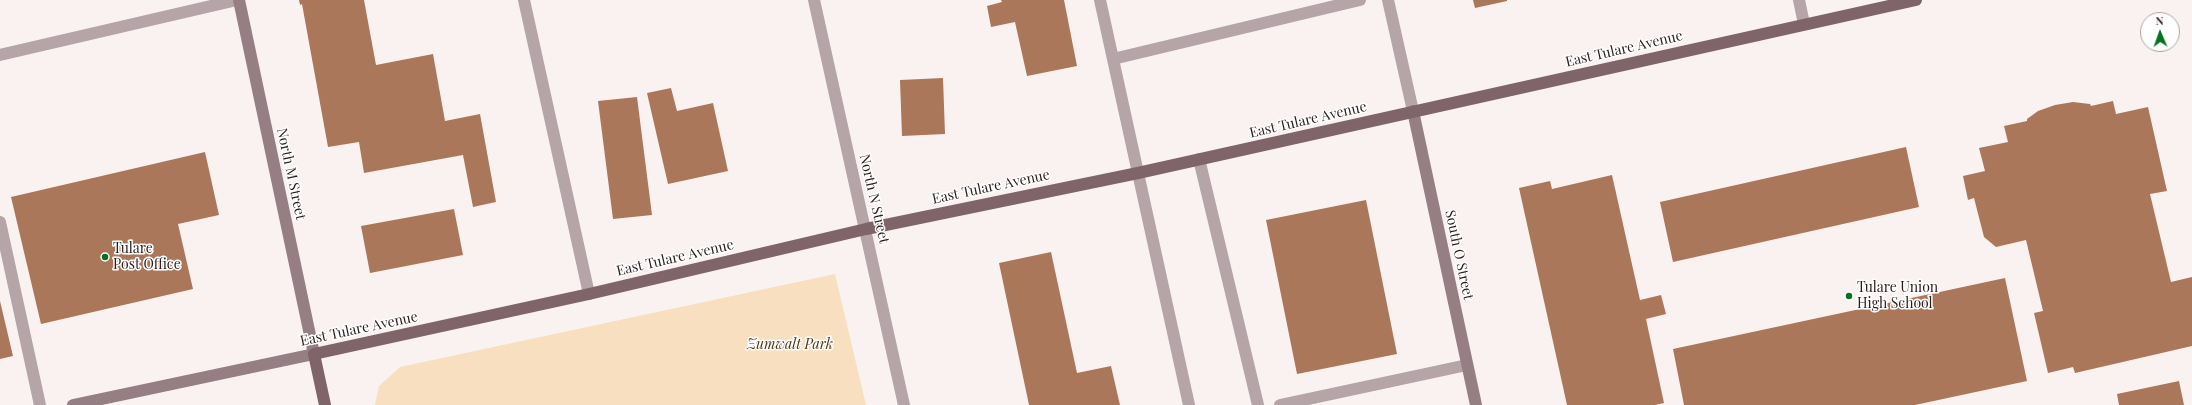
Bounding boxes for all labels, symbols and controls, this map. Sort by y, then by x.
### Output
north arrow [2140,12,2180,52]
text: N [2155,13,2164,28]
street label: East Tulare Avenue [1564,27,1684,71]
street label: East Tulare Avenue [1248,98,1368,142]
street label: North M Street [273,127,309,221]
street label: North N Street [856,153,892,245]
street label: East Tulare Avenue [931,166,1051,208]
street label: South O Street [1441,209,1477,301]
street label: East Tulare Avenue [615,236,735,280]
place label: Tulare Post Office [113,241,181,274]
marker: Tulare Post Office [100,252,110,262]
place label: Tulare Union High School [1857,280,1938,312]
marker: Tulare Union High School [1844,291,1854,301]
street label: East Tulare Avenue [299,308,419,350]
park label: Zumwalt Park [747,337,833,353]

